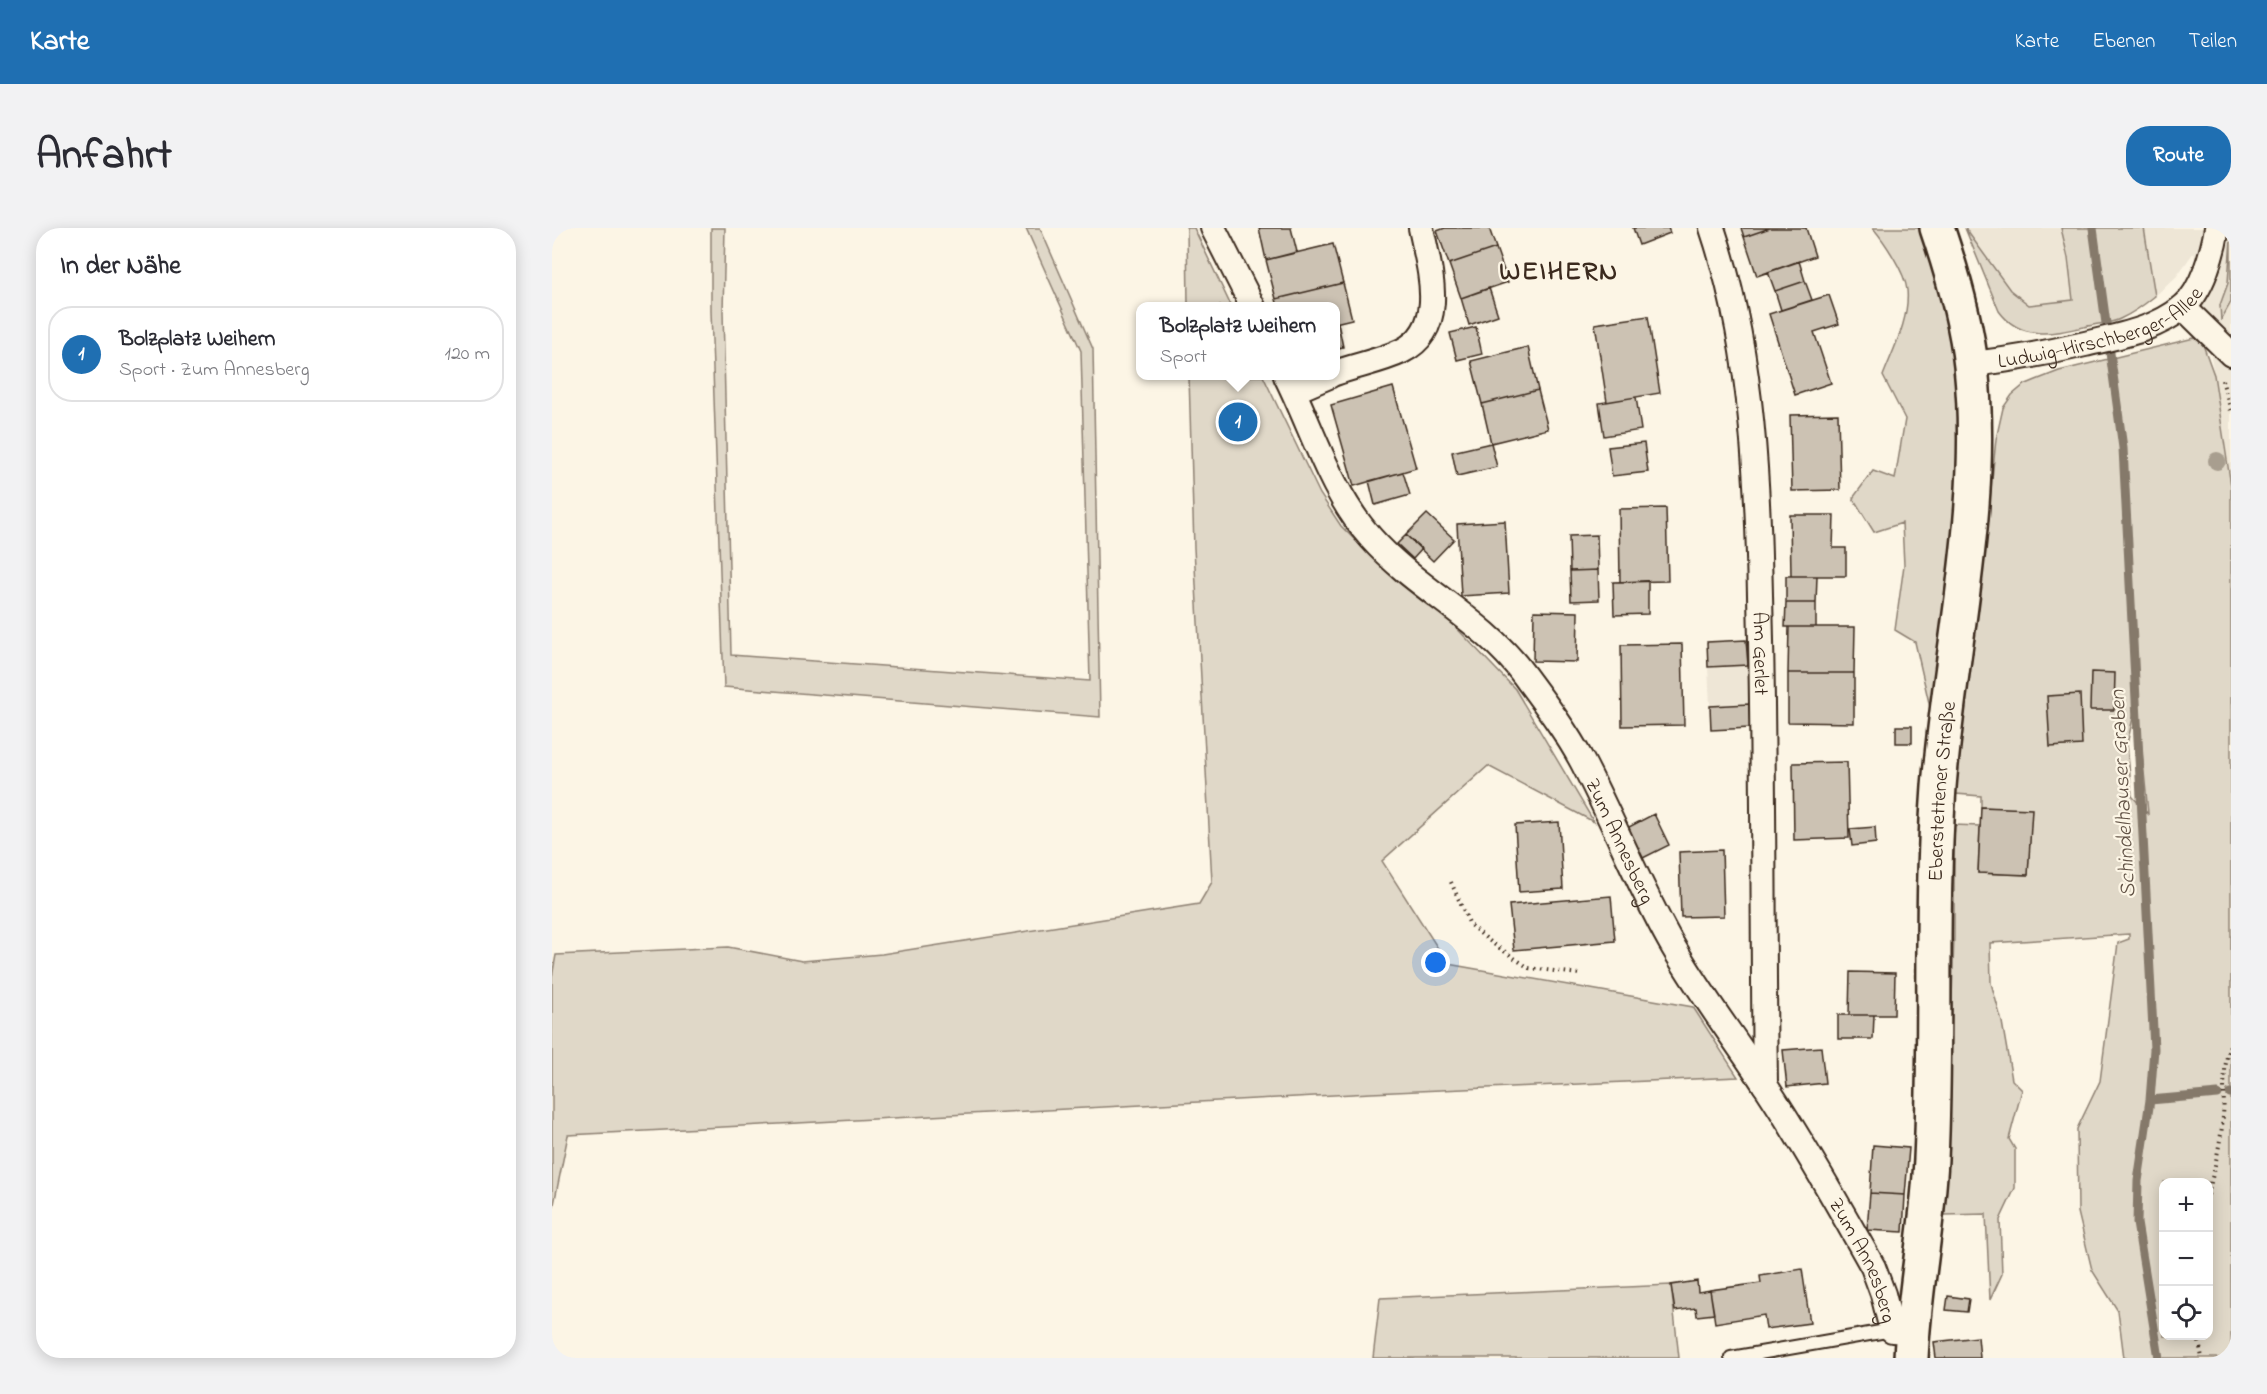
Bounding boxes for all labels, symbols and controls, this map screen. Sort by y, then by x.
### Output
text: Karte [30,22,89,63]
text: Karte [2015,27,2059,57]
text: Ebenen [2092,27,2155,57]
text: Teilen [2188,27,2237,57]
text: Anfahrt [36,126,172,187]
button: Route [2126,126,2231,186]
text: In der Nähe [60,248,181,286]
district label: WEIHERN [1499,253,1619,292]
street label: Ludwig-Hirschberger-Allee [1996,281,2212,378]
popup [1136,302,1340,380]
text: Bolzplatz Weihern [1160,311,1316,343]
text: Bolzplatz Weihern [119,324,275,356]
text: 1 [78,340,85,369]
text: 120 m [445,340,490,369]
text: Sport [1160,343,1207,372]
text: Sport · Zum Annesberg [119,356,309,385]
pin: 1 [1218,400,1258,444]
street label: Am Gerlet [1743,611,1775,695]
water label: Schindelhauser Graben [2103,688,2145,899]
street label: Eberstettener Straße [1922,699,1965,882]
street label: Zum Annesberg [1576,774,1661,910]
your location [1421,948,1450,977]
map controls [2159,1178,2213,1340]
button: + [2159,1178,2213,1232]
street label: Zum Annesberg [1820,1193,1903,1327]
button: − [2159,1232,2213,1286]
button: locate [2159,1286,2213,1340]

